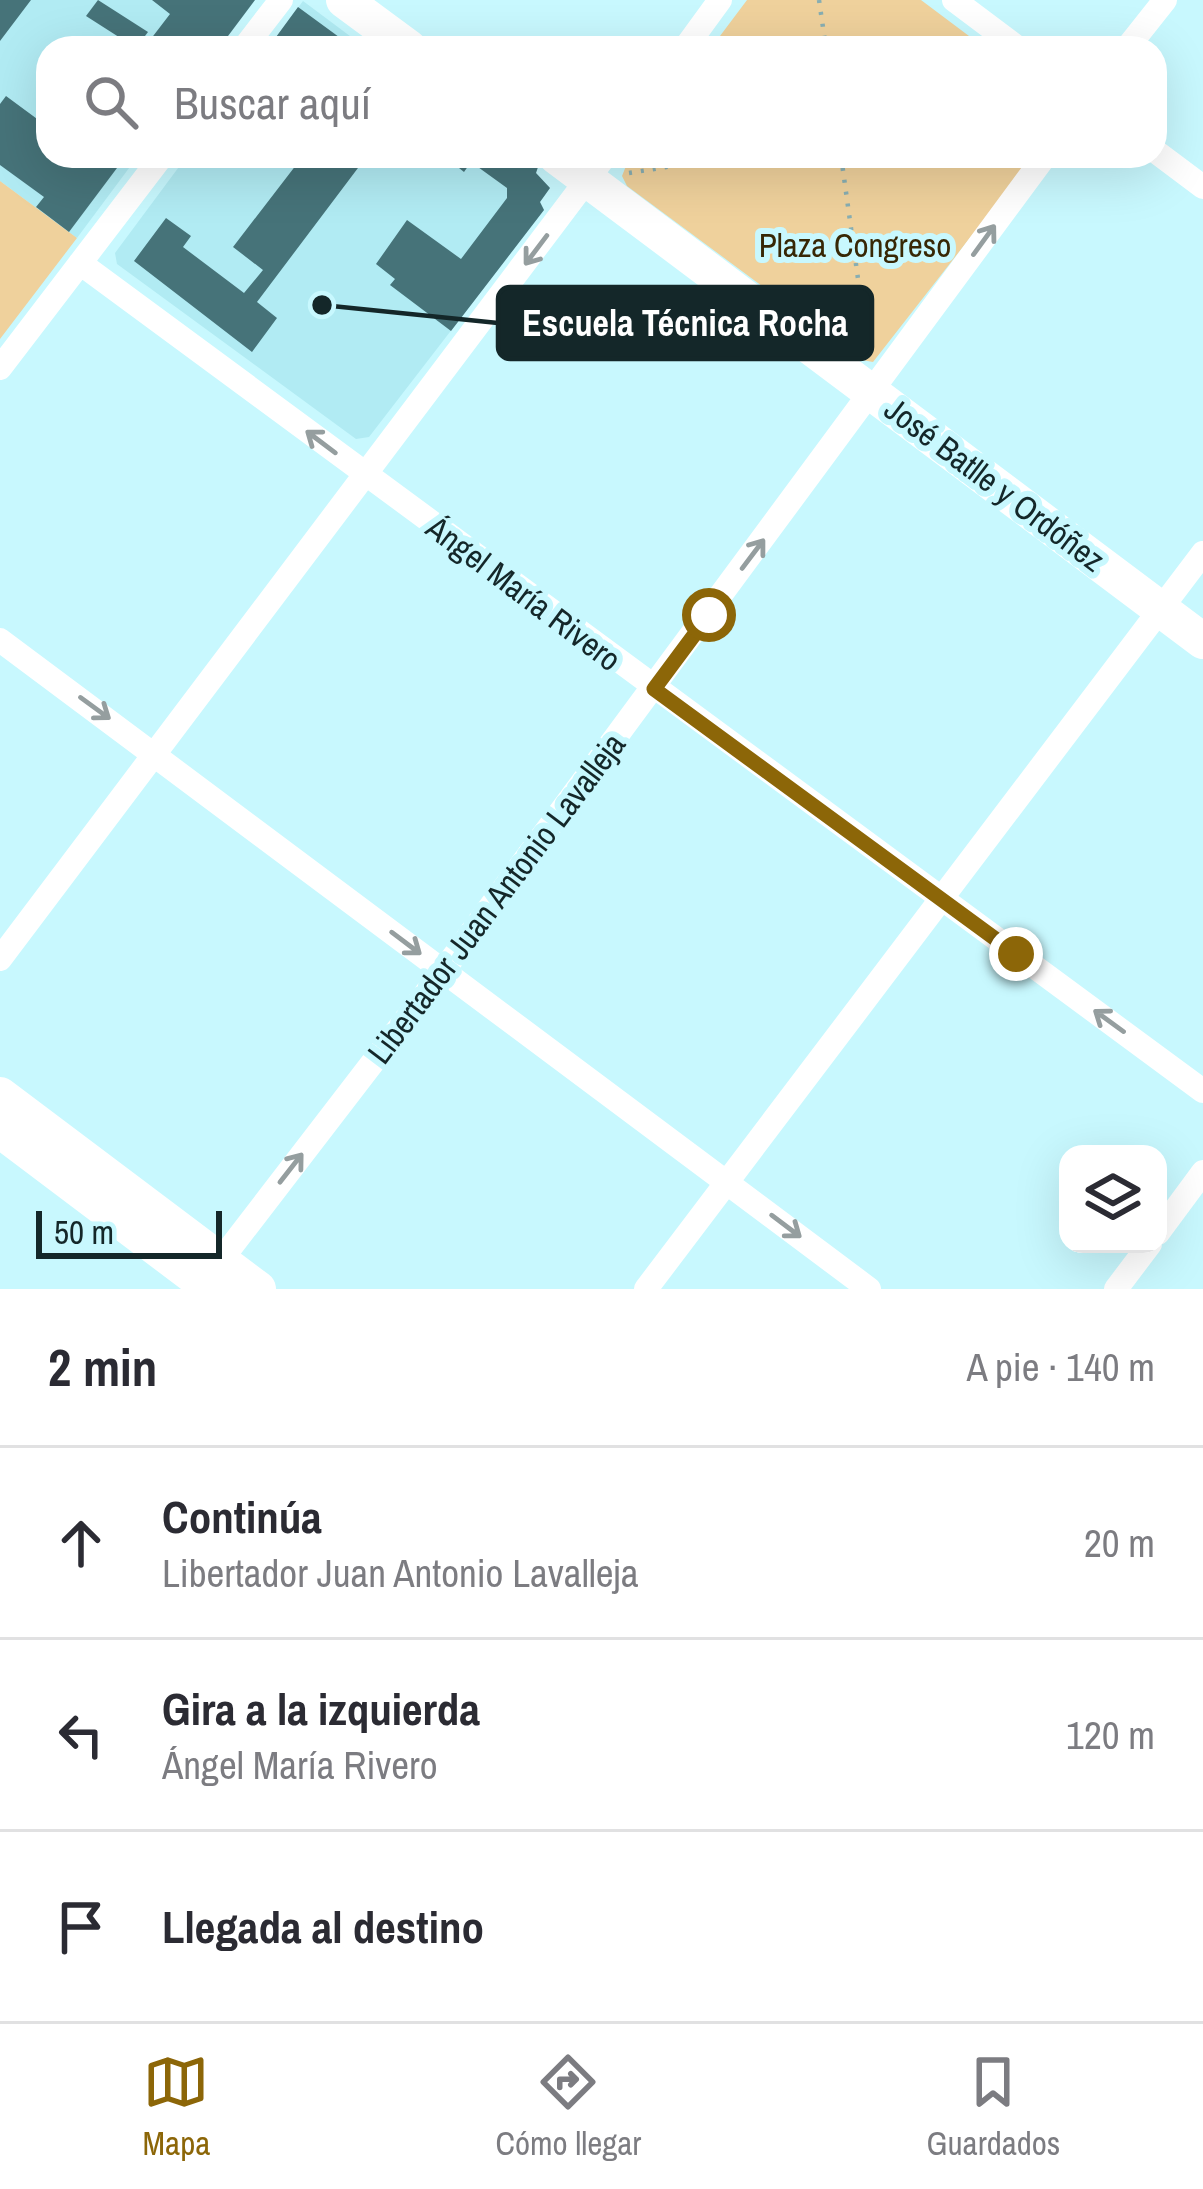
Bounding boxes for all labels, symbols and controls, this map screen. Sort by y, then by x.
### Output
search box [36,36,1167,168]
icon: search [78,69,144,135]
text: Buscar aquí [174,72,371,133]
park label: Plaza Congreso [759,223,951,267]
one-way arrow [971,224,997,257]
one-way arrow [523,233,549,266]
callout: Escuela Técnica Rocha [498,287,872,359]
text: Escuela Técnica Rocha [522,299,849,347]
street label: José Batlle y Ordóñez [876,387,1114,581]
one-way arrow [305,429,338,455]
street label: Ángel María Rivero [417,505,630,681]
one-way arrow [740,538,766,571]
route start [682,588,736,642]
one-way arrow [78,695,111,721]
street label: Libertador Juan Antonio Lavalleja [357,724,635,1072]
route end [989,927,1043,981]
one-way arrow [389,930,422,955]
one-way arrow [1093,1009,1126,1035]
map controls [1059,1145,1167,1253]
button: layers [1059,1145,1167,1253]
one-way arrow [278,1152,304,1185]
scale bar [36,1205,222,1258]
text: 50 m [54,1210,114,1254]
one-way arrow [770,1213,802,1239]
text: 2 min [48,1333,157,1402]
text: A pie · 140 m [967,1341,1155,1393]
text: Continúa [162,1486,322,1547]
icon: ahead [48,1510,114,1576]
text: 20 m [1084,1517,1155,1569]
text: Libertador Juan Antonio Lavalleja [162,1547,639,1599]
text: Gira a la izquierda [162,1678,480,1739]
icon: left [48,1702,114,1768]
text: 120 m [1066,1709,1155,1761]
text: Ángel María Rivero [162,1739,438,1791]
icon: arrive [48,1894,114,1960]
text: Llegada al destino [162,1896,484,1957]
tab: Mapa [143,2049,210,2165]
tab: Cómo llegar [495,2049,641,2165]
tab: Guardados [926,2049,1060,2165]

